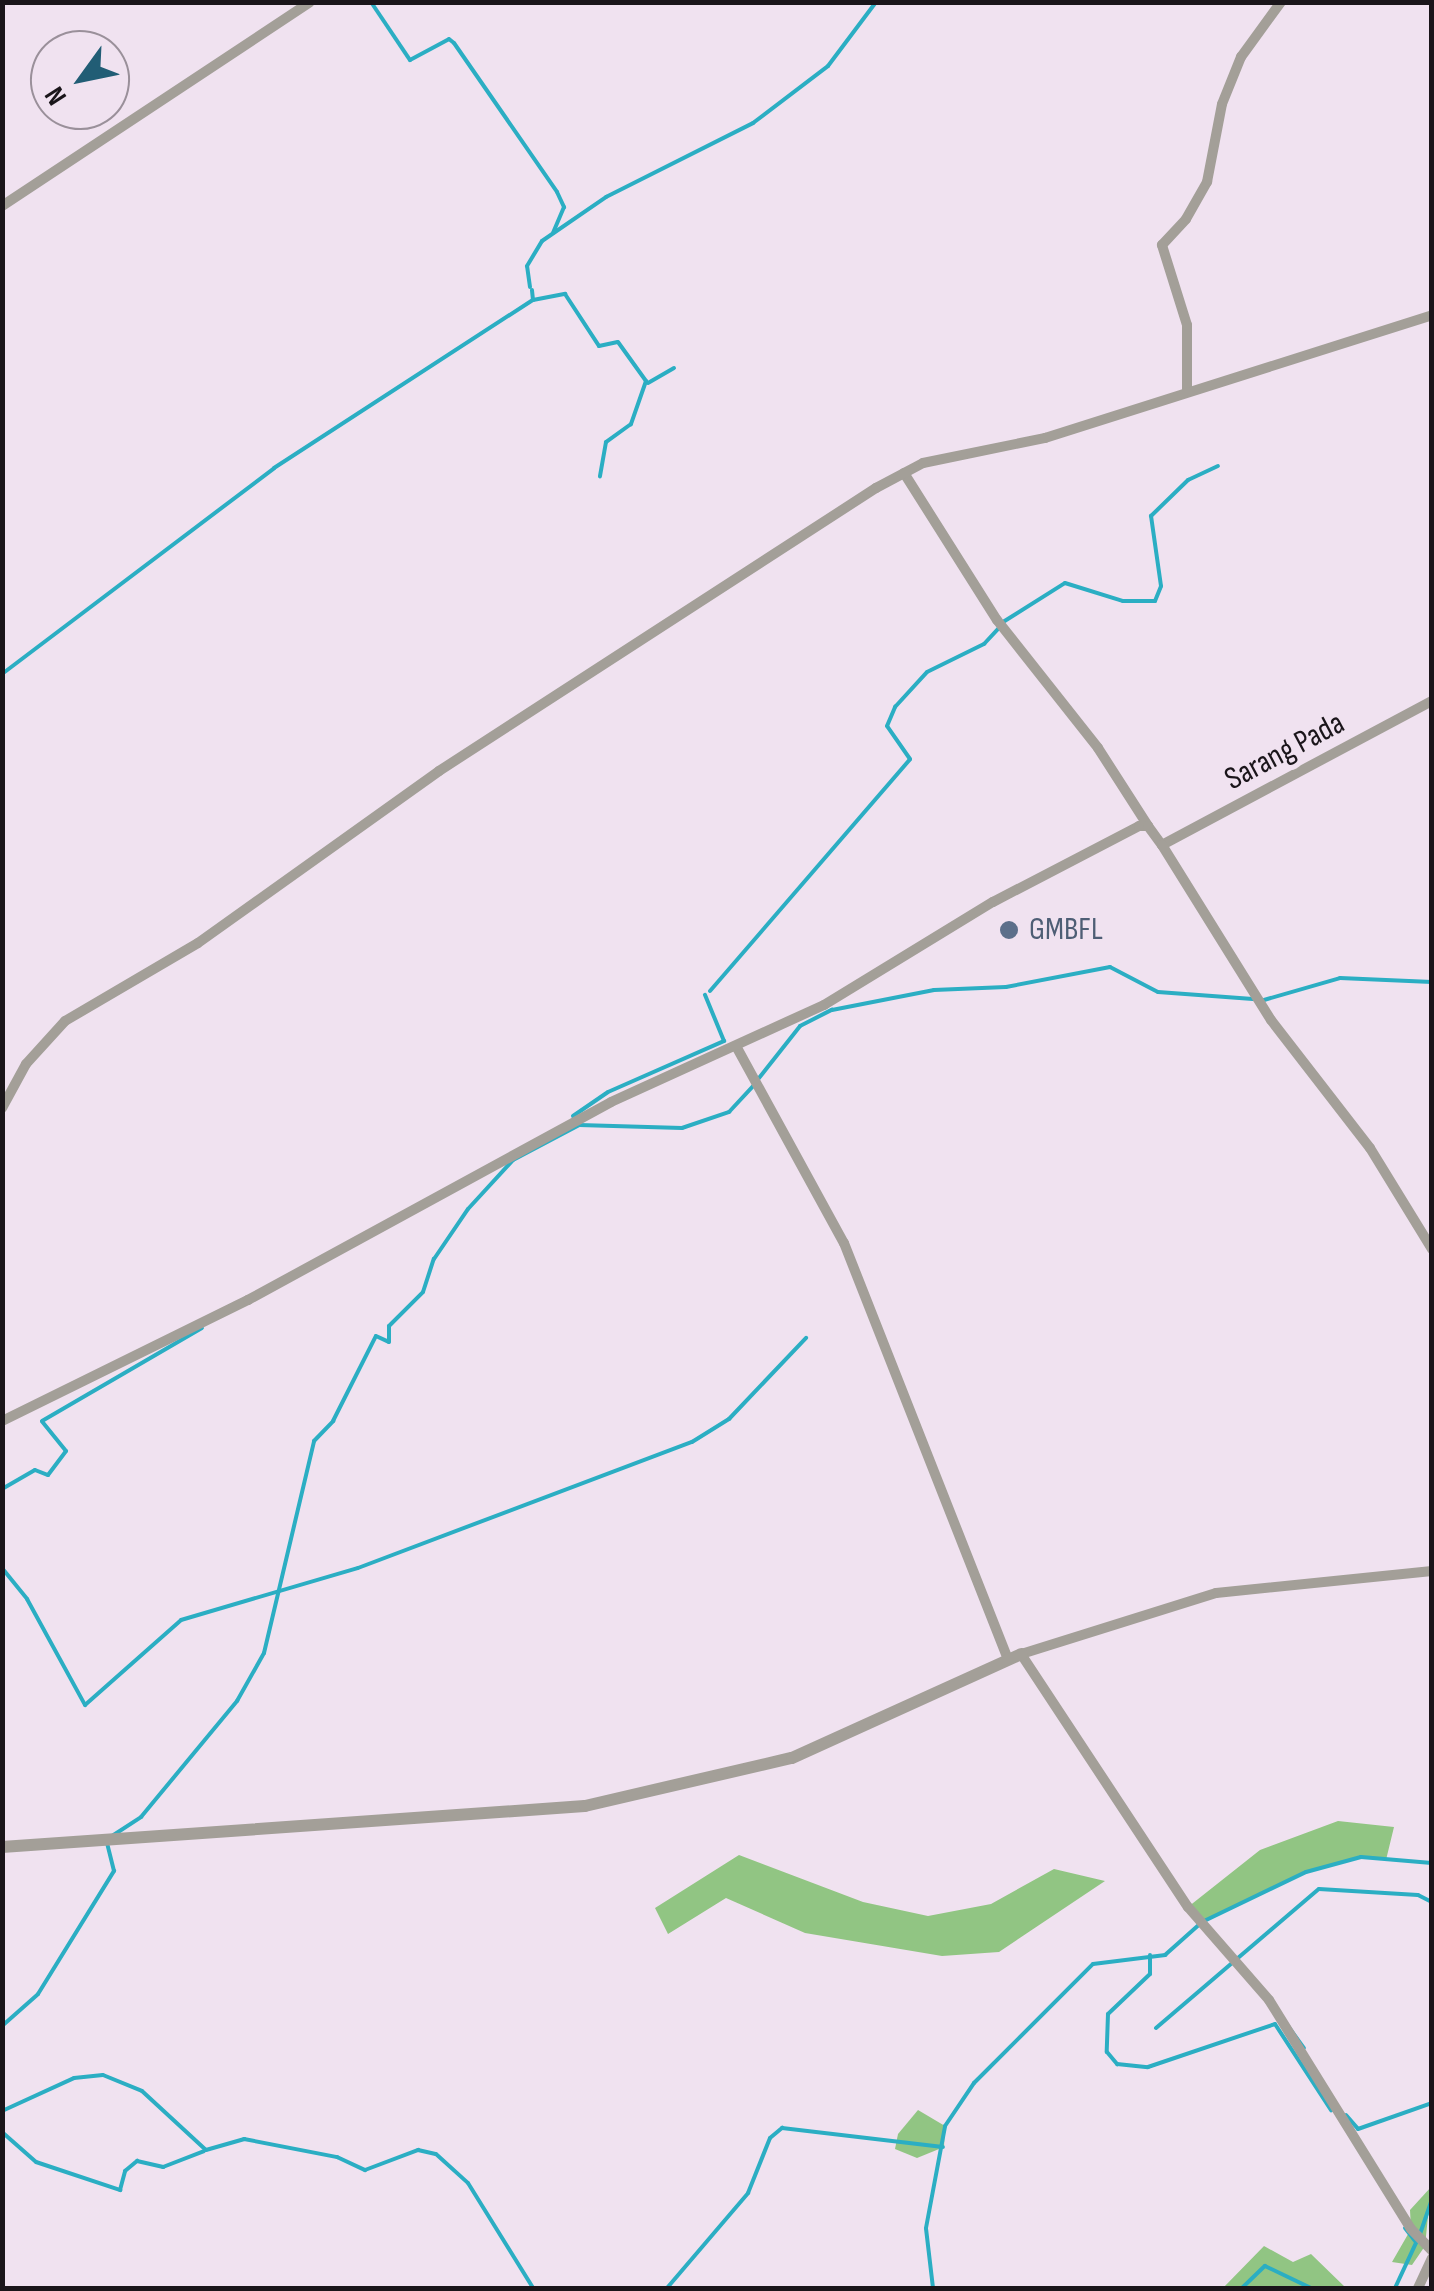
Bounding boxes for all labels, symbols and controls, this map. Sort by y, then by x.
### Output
north arrow [30,30,130,130]
text: N [38,80,74,111]
street label: Sarang Pada [1219,705,1351,799]
place label: GMBFL [1029,911,1103,949]
marker: GMBFL [998,919,1020,941]

